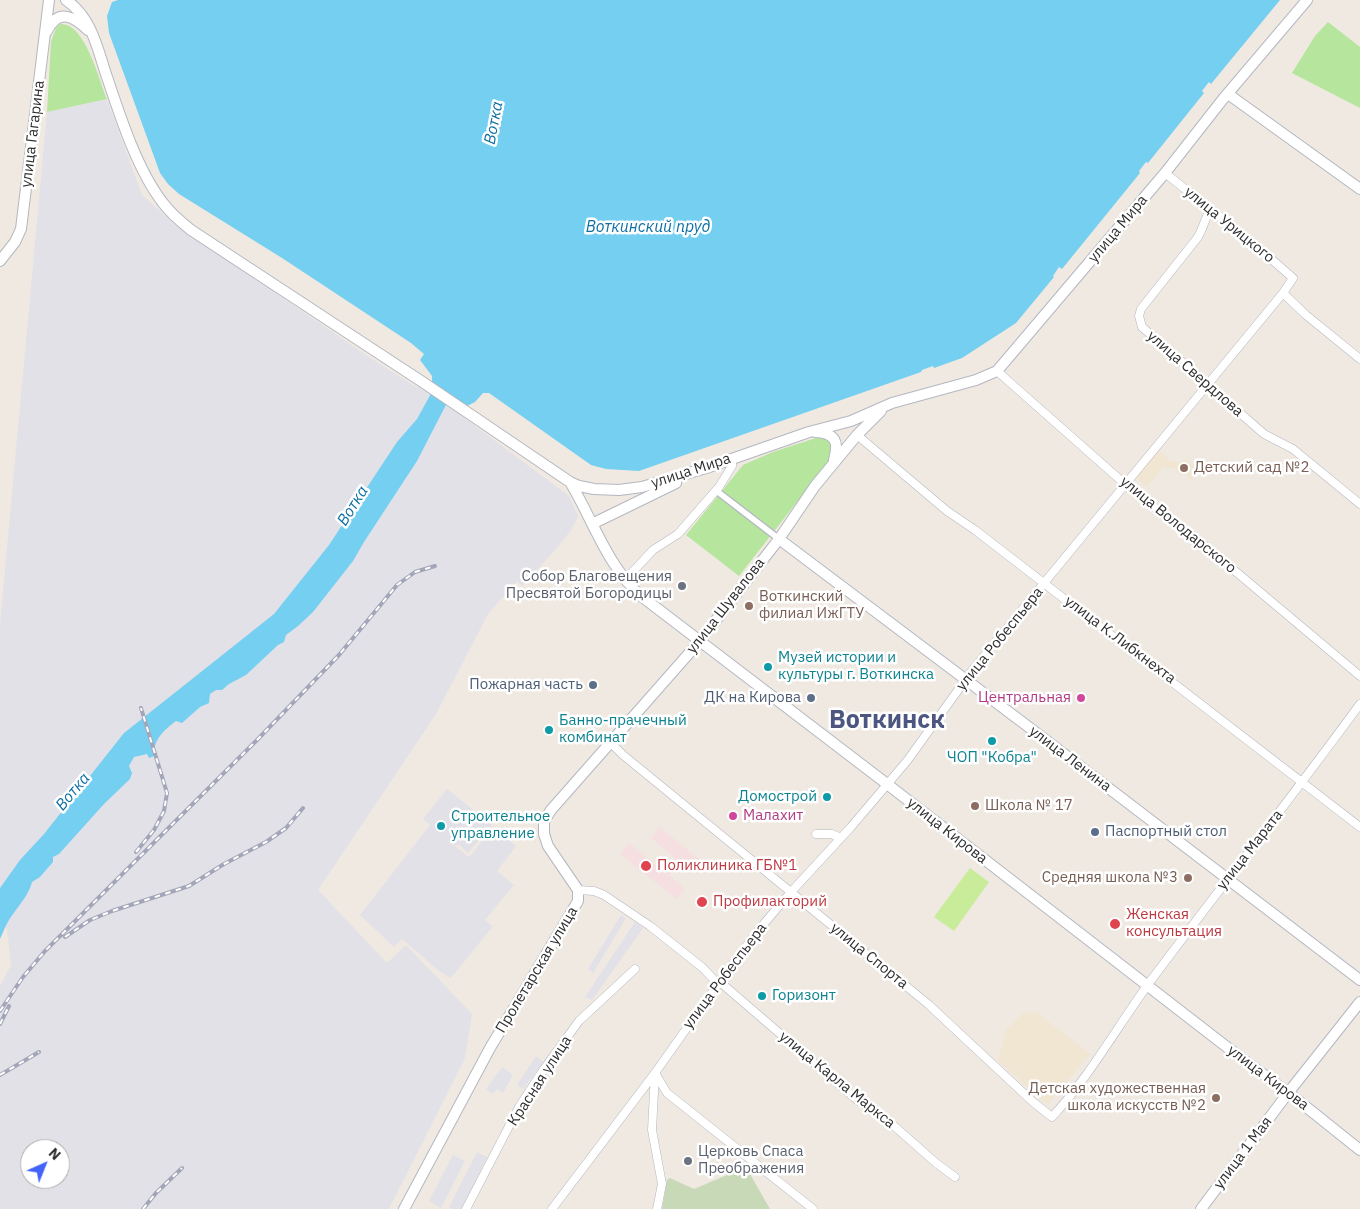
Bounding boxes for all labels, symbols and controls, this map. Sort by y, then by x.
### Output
street label: улица Гагарина [17,79,49,189]
water label: Вотка [480,100,508,146]
street label: улица Урицкого [1180,183,1278,267]
street label: улица Мира [1084,192,1152,266]
water label: Воткинский пруд [586,217,710,237]
street label: улица Свердлова [1143,327,1247,421]
street label: улица Мира [649,450,733,492]
place label: Детский сад №2 [1194,459,1310,477]
marker: Детский сад №2 [1178,462,1190,474]
street label: улица Володарского [1116,473,1240,577]
water label: Вотка [333,483,373,529]
street label: улица Шувалова [683,555,769,657]
place label: Собор Благовещения Пресвятой Богородицы [506,568,672,603]
marker: Собор Благовещения Пресвятой Богородицы [676,580,688,592]
street label: улица Робеспьера [953,584,1047,694]
place label: Воткинский филиал ИжГТУ [759,588,864,623]
street label: улица К.Либкнехта [1061,592,1179,688]
marker: Воткинский филиал ИжГТУ [743,600,755,612]
place label: Музей истории и культуры г. Воткинска [778,649,934,684]
marker: Музей истории и культуры г. Воткинска [762,661,774,673]
place label: Пожарная часть [469,676,583,694]
marker: Пожарная часть [587,679,599,691]
place label: ДК на Кирова [704,689,801,707]
place label: Центральная [978,689,1071,707]
marker: ДК на Кирова [805,692,817,704]
marker: Центральная [1075,692,1087,704]
district label: Воткинск [829,706,945,736]
place label: Банно-прачечный комбинат [559,712,687,747]
street label: улица Ленина [1025,722,1115,796]
marker: Банно-прачечный комбинат [543,724,555,736]
marker: ЧОП "Кобра" [986,735,998,747]
place label: ЧОП "Кобра" [947,749,1037,767]
water label: Вотка [52,769,94,815]
place label: Домострой [738,788,817,806]
marker: Домострой [821,791,833,803]
street label: улица Кирова [903,794,991,868]
place label: Школа № 17 [985,797,1073,815]
marker: Школа № 17 [969,800,981,812]
street label: улица Марата [1213,806,1287,894]
place label: Малахит [743,807,803,825]
place label: Строительное управление [451,808,550,843]
marker: Малахит [727,810,739,822]
marker: Строительное управление [435,820,447,832]
place label: Паспортный стол [1105,823,1227,841]
marker: Паспортный стол [1089,826,1101,838]
place label: Поликлиника ГБ№1 [657,857,797,875]
marker: Поликлиника ГБ№1 [639,859,653,873]
place label: Средняя школа №3 [1042,869,1178,887]
marker: Средняя школа №3 [1182,872,1194,884]
place label: Профилакторий [713,893,827,911]
marker: Профилакторий [695,895,709,909]
street label: Пролетарская улица [492,904,582,1036]
place label: Женская консультация [1126,906,1222,941]
marker: Женская консультация [1108,917,1122,931]
street label: улица Робеспьера [679,919,771,1033]
street label: улица Спорта [826,919,912,993]
place label: Горизонт [772,987,836,1005]
marker: Горизонт [756,990,768,1002]
street label: улица Карла Маркса [775,1028,899,1132]
street label: Красная улица [504,1032,576,1130]
street label: улица Кирова [1224,1042,1312,1114]
place label: Детская художественная школа искусств №2 [1029,1080,1206,1115]
marker: Детская художественная школа искусств №2 [1210,1092,1222,1104]
street label: улица 1 Мая [1210,1113,1276,1193]
north arrow [20,1139,70,1189]
place label: Церковь Спаса Преображения [698,1143,804,1178]
text: N [45,1144,65,1164]
marker: Церковь Спаса Преображения [682,1155,694,1167]

